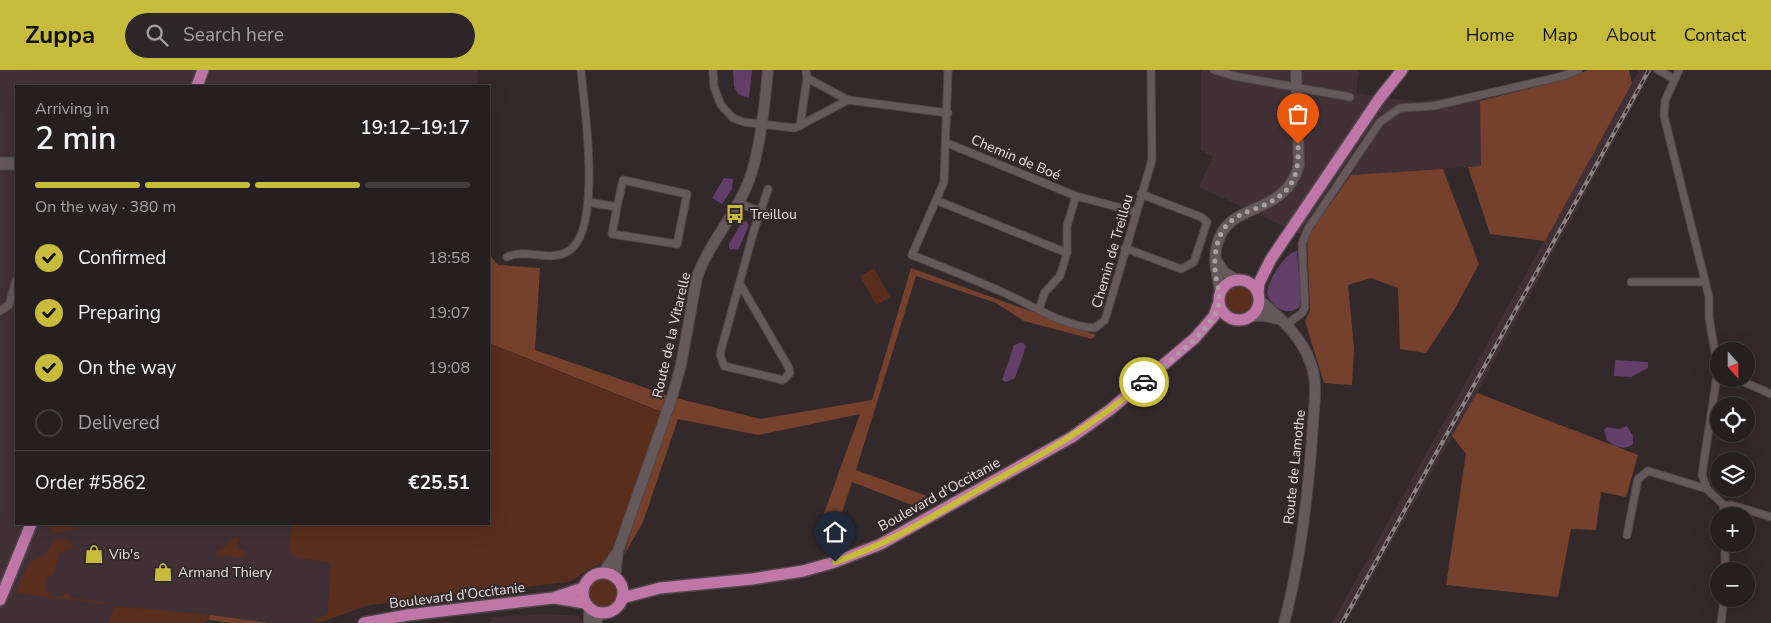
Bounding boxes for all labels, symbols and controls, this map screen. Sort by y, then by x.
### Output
search box [125,13,475,58]
text: Zuppa [25,19,95,51]
icon: search [143,21,171,49]
text: Search here [183,22,284,48]
text: Home [1466,23,1514,47]
text: Map [1542,23,1578,47]
text: About [1606,23,1656,47]
text: Contact [1684,23,1746,47]
pin [1277,93,1319,144]
text: Arriving in [35,98,109,120]
icon: bag [1284,100,1312,128]
text: 19:12–19:17 [360,115,470,141]
text: 2 min [35,117,117,160]
street label: Chemin de Boé [968,130,1063,185]
street label: Chemin de Treillou [1087,192,1138,310]
text: On the way · 380 m [35,196,176,218]
bus stop icon: Treillou [724,203,746,225]
place label: Treillou [750,205,797,224]
icon: check [35,244,63,272]
text: Confirmed [78,245,166,271]
text: 18:58 [428,247,470,269]
street label: Route de la Vitarelle [648,270,695,400]
icon: check [35,299,63,327]
text: Preparing [78,300,161,326]
text: 19:07 [428,302,470,324]
north arrow [1710,342,1755,388]
map controls [1710,342,1755,607]
icon: check [35,354,63,382]
text: On the way [78,355,176,381]
text: 19:08 [428,357,470,379]
courier [1119,357,1169,407]
icon: car [1130,368,1158,396]
button: locate [1710,397,1755,442]
street label: Route de Lamothe [1279,409,1310,525]
text: Delivered [78,410,160,436]
button: layers [1710,452,1755,497]
street label: Boulevard d'Occitanie [875,453,1004,536]
text: Order #5862 [35,470,146,496]
text: €25.51 [408,470,470,496]
button: + [1710,507,1755,552]
pin [814,511,856,562]
icon: home [821,518,849,546]
shop icon: Vib's [83,543,105,565]
place label: Vib's [108,545,140,564]
shop icon: Armand Thiery [152,561,174,583]
button: − [1710,562,1755,607]
place label: Armand Thiery [178,563,273,582]
street label: Boulevard d'Occitanie [388,578,526,613]

